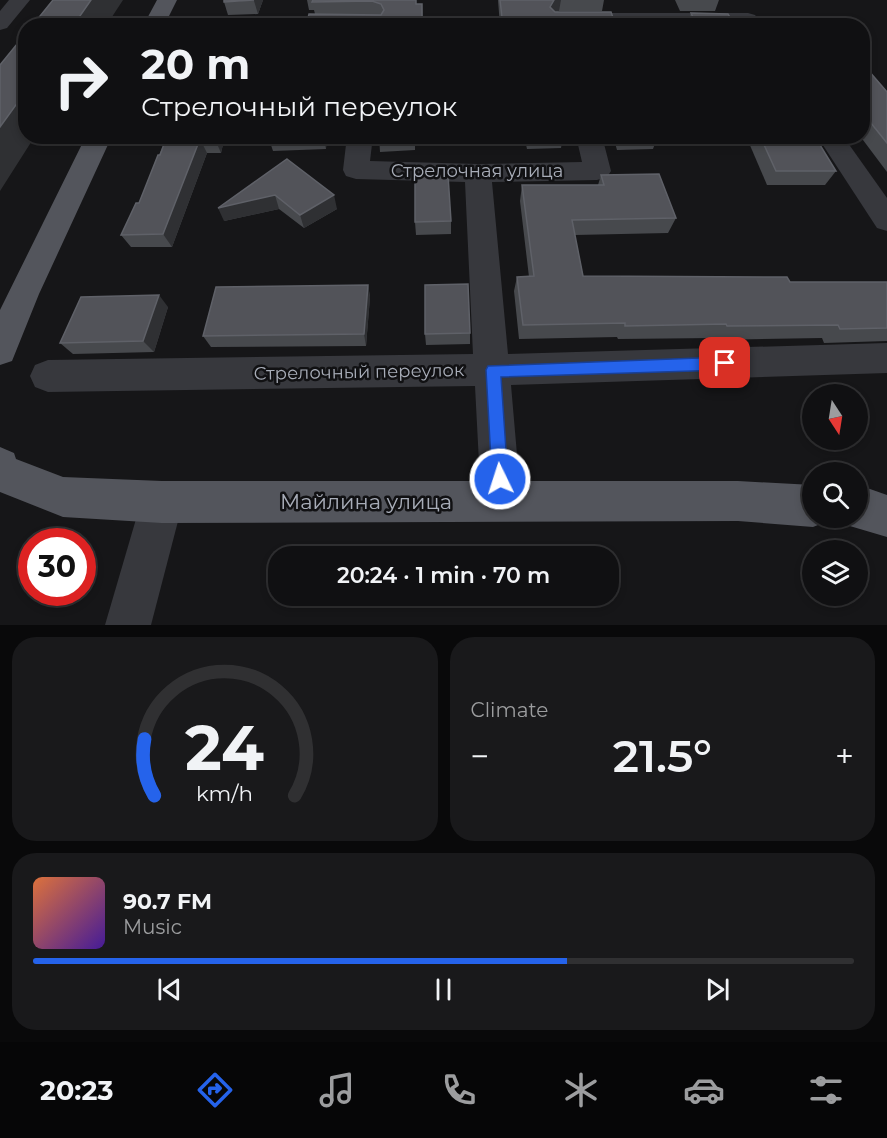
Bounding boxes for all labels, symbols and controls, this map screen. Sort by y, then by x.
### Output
text: 20 m [141,38,250,90]
icon: right [42,42,120,120]
text: Стрелочный переулок [141,90,457,123]
street label: Стрелочная улица [391,160,563,182]
pin [699,337,750,388]
icon: arrive [708,346,741,379]
street label: Стрелочный переулок [253,359,465,385]
north arrow [802,384,868,450]
map controls [802,384,868,606]
position arrow [468,447,532,511]
button: search [802,462,868,528]
street label: Майлина улица [280,489,452,514]
speed limit sign: 30 [18,528,96,606]
button: layers [802,540,868,606]
text: 20:24 · 1 min · 70 m [337,562,550,589]
text: Climate [471,698,548,722]
text: 24 [185,710,264,786]
text: 21.5° [613,728,712,783]
text: − [471,736,489,776]
text: + [835,736,854,776]
text: km/h [196,780,253,806]
text: 90.7 FM [123,888,212,915]
text: Music [123,915,182,939]
icon: previous [153,973,186,1006]
icon: pause [427,973,460,1006]
icon: next [701,973,734,1006]
icon: directions [194,1069,236,1111]
icon: music [316,1069,358,1111]
icon: phone [438,1069,480,1111]
icon: climate [560,1069,602,1111]
icon: car [683,1069,725,1111]
icon: filters [805,1069,847,1111]
text: 20:23 [40,1074,113,1107]

